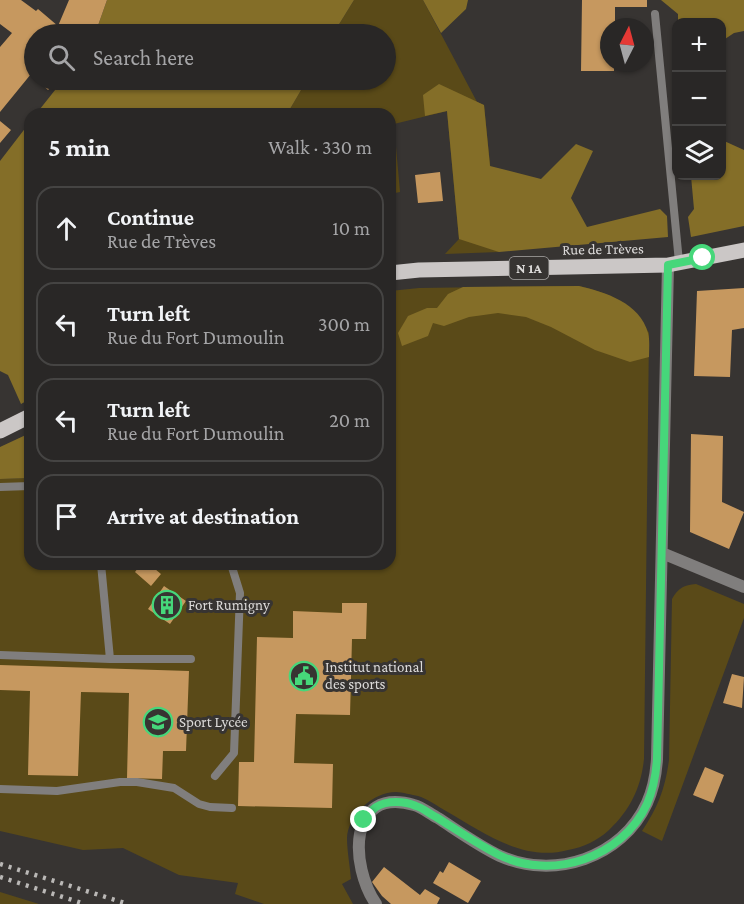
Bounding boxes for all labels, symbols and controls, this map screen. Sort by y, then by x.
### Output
north arrow [600,18,654,72]
map controls [672,18,726,180]
button: + [672,18,726,72]
search box [24,24,396,90]
icon: search [45,41,78,74]
text: Search here [93,45,194,70]
button: − [672,72,726,126]
button: layers [672,126,726,180]
text: 5 min [48,133,110,162]
text: Walk · 330 m [268,136,372,158]
text: Continue [107,205,194,230]
icon: ahead [50,212,83,245]
text: 10 m [332,217,370,239]
text: Rue de Trèves [107,230,216,252]
street label: Rue de Trèves [562,240,644,258]
route start [689,244,715,270]
road number: N 1A [510,257,548,279]
text: Turn left [107,301,190,326]
icon: left [50,308,83,341]
text: 300 m [318,313,370,335]
text: Rue du Fort Dumoulin [107,326,284,348]
text: Turn left [107,397,190,422]
icon: left [50,404,83,437]
text: 20 m [329,409,370,431]
text: Rue du Fort Dumoulin [107,422,284,444]
icon: arrive [50,500,83,533]
text: Arrive at destination [107,504,299,529]
building icon: Fort Rumigny [151,589,183,621]
place label: Fort Rumigny [188,597,270,614]
place label: Institut national des sports [325,659,423,693]
public building icon: Institut national des sports [288,660,320,692]
school or university icon: Sport Lycée [142,706,174,738]
place label: Sport Lycée [179,714,248,731]
route end [350,806,376,832]

